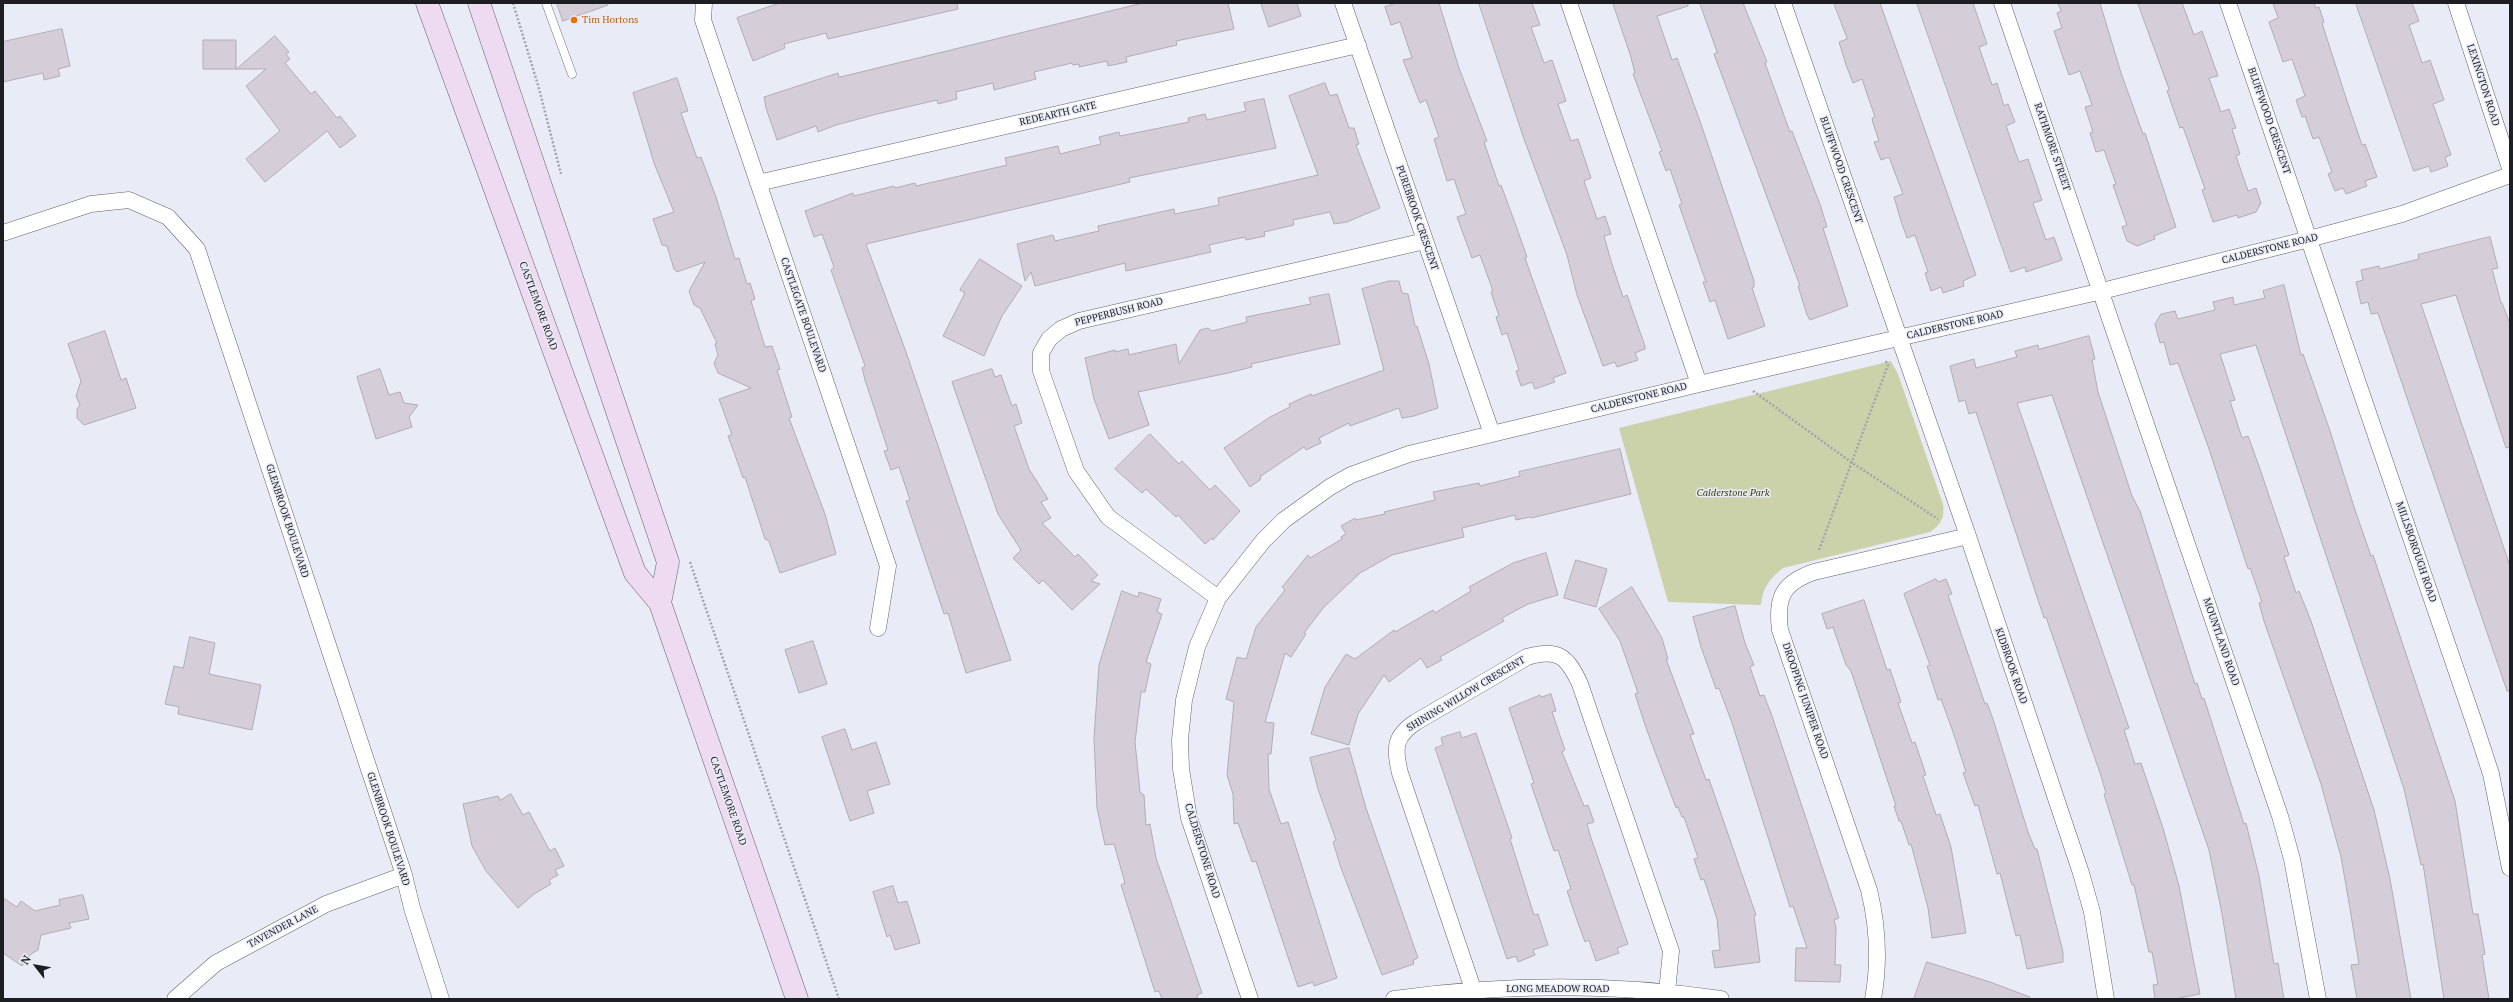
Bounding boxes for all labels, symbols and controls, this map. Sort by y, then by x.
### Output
place label: Tim Hortons [582,14,638,26]
marker: Tim Hortons [569,15,579,25]
street label: LEXINGTON ROAD [2464,42,2502,128]
street label: BLUFFWOOD CRESCENT [2245,66,2293,176]
street label: REDEARTH GATE [1018,99,1098,129]
street label: RATHMORE STREET [2031,101,2073,193]
street label: BLUFFWOOD CRESCENT [1817,115,1865,225]
street label: PUREBROOK CRESCENT [1393,164,1441,272]
street label: CALDERSTONE ROAD [2221,231,2319,267]
street label: CASTLEGATE BOULEVARD [778,256,828,374]
street label: CASTLEMORE ROAD [516,260,560,352]
street label: PEPPERBUSH ROAD [1074,295,1164,329]
street label: CALDERSTONE ROAD [1905,308,2005,342]
street label: CALDERSTONE ROAD [1590,380,1688,416]
street label: GLENBROOK BOULEVARD [263,463,311,579]
park label: Calderstone Park [1697,487,1769,499]
street label: MILLSBOROUGH ROAD [2393,500,2439,604]
street label: MOUNTLAND ROAD [2200,596,2242,688]
street label: KIDBROOK ROAD [1992,626,2030,706]
street label: DROOPING JUNIPER ROAD [1779,641,1831,761]
street label: SHINING WILLOW CRESCENT [1405,654,1527,734]
street label: CASTLEMORE ROAD [707,755,749,847]
street label: GLENBROOK BOULEVARD [364,771,412,887]
street label: CALDERSTONE ROAD [1182,802,1222,900]
street label: TAVENDER LANE [246,903,320,951]
north arrow [16,946,56,986]
text: N [18,953,34,967]
street label: LONG MEADOW ROAD [1506,983,1610,995]

